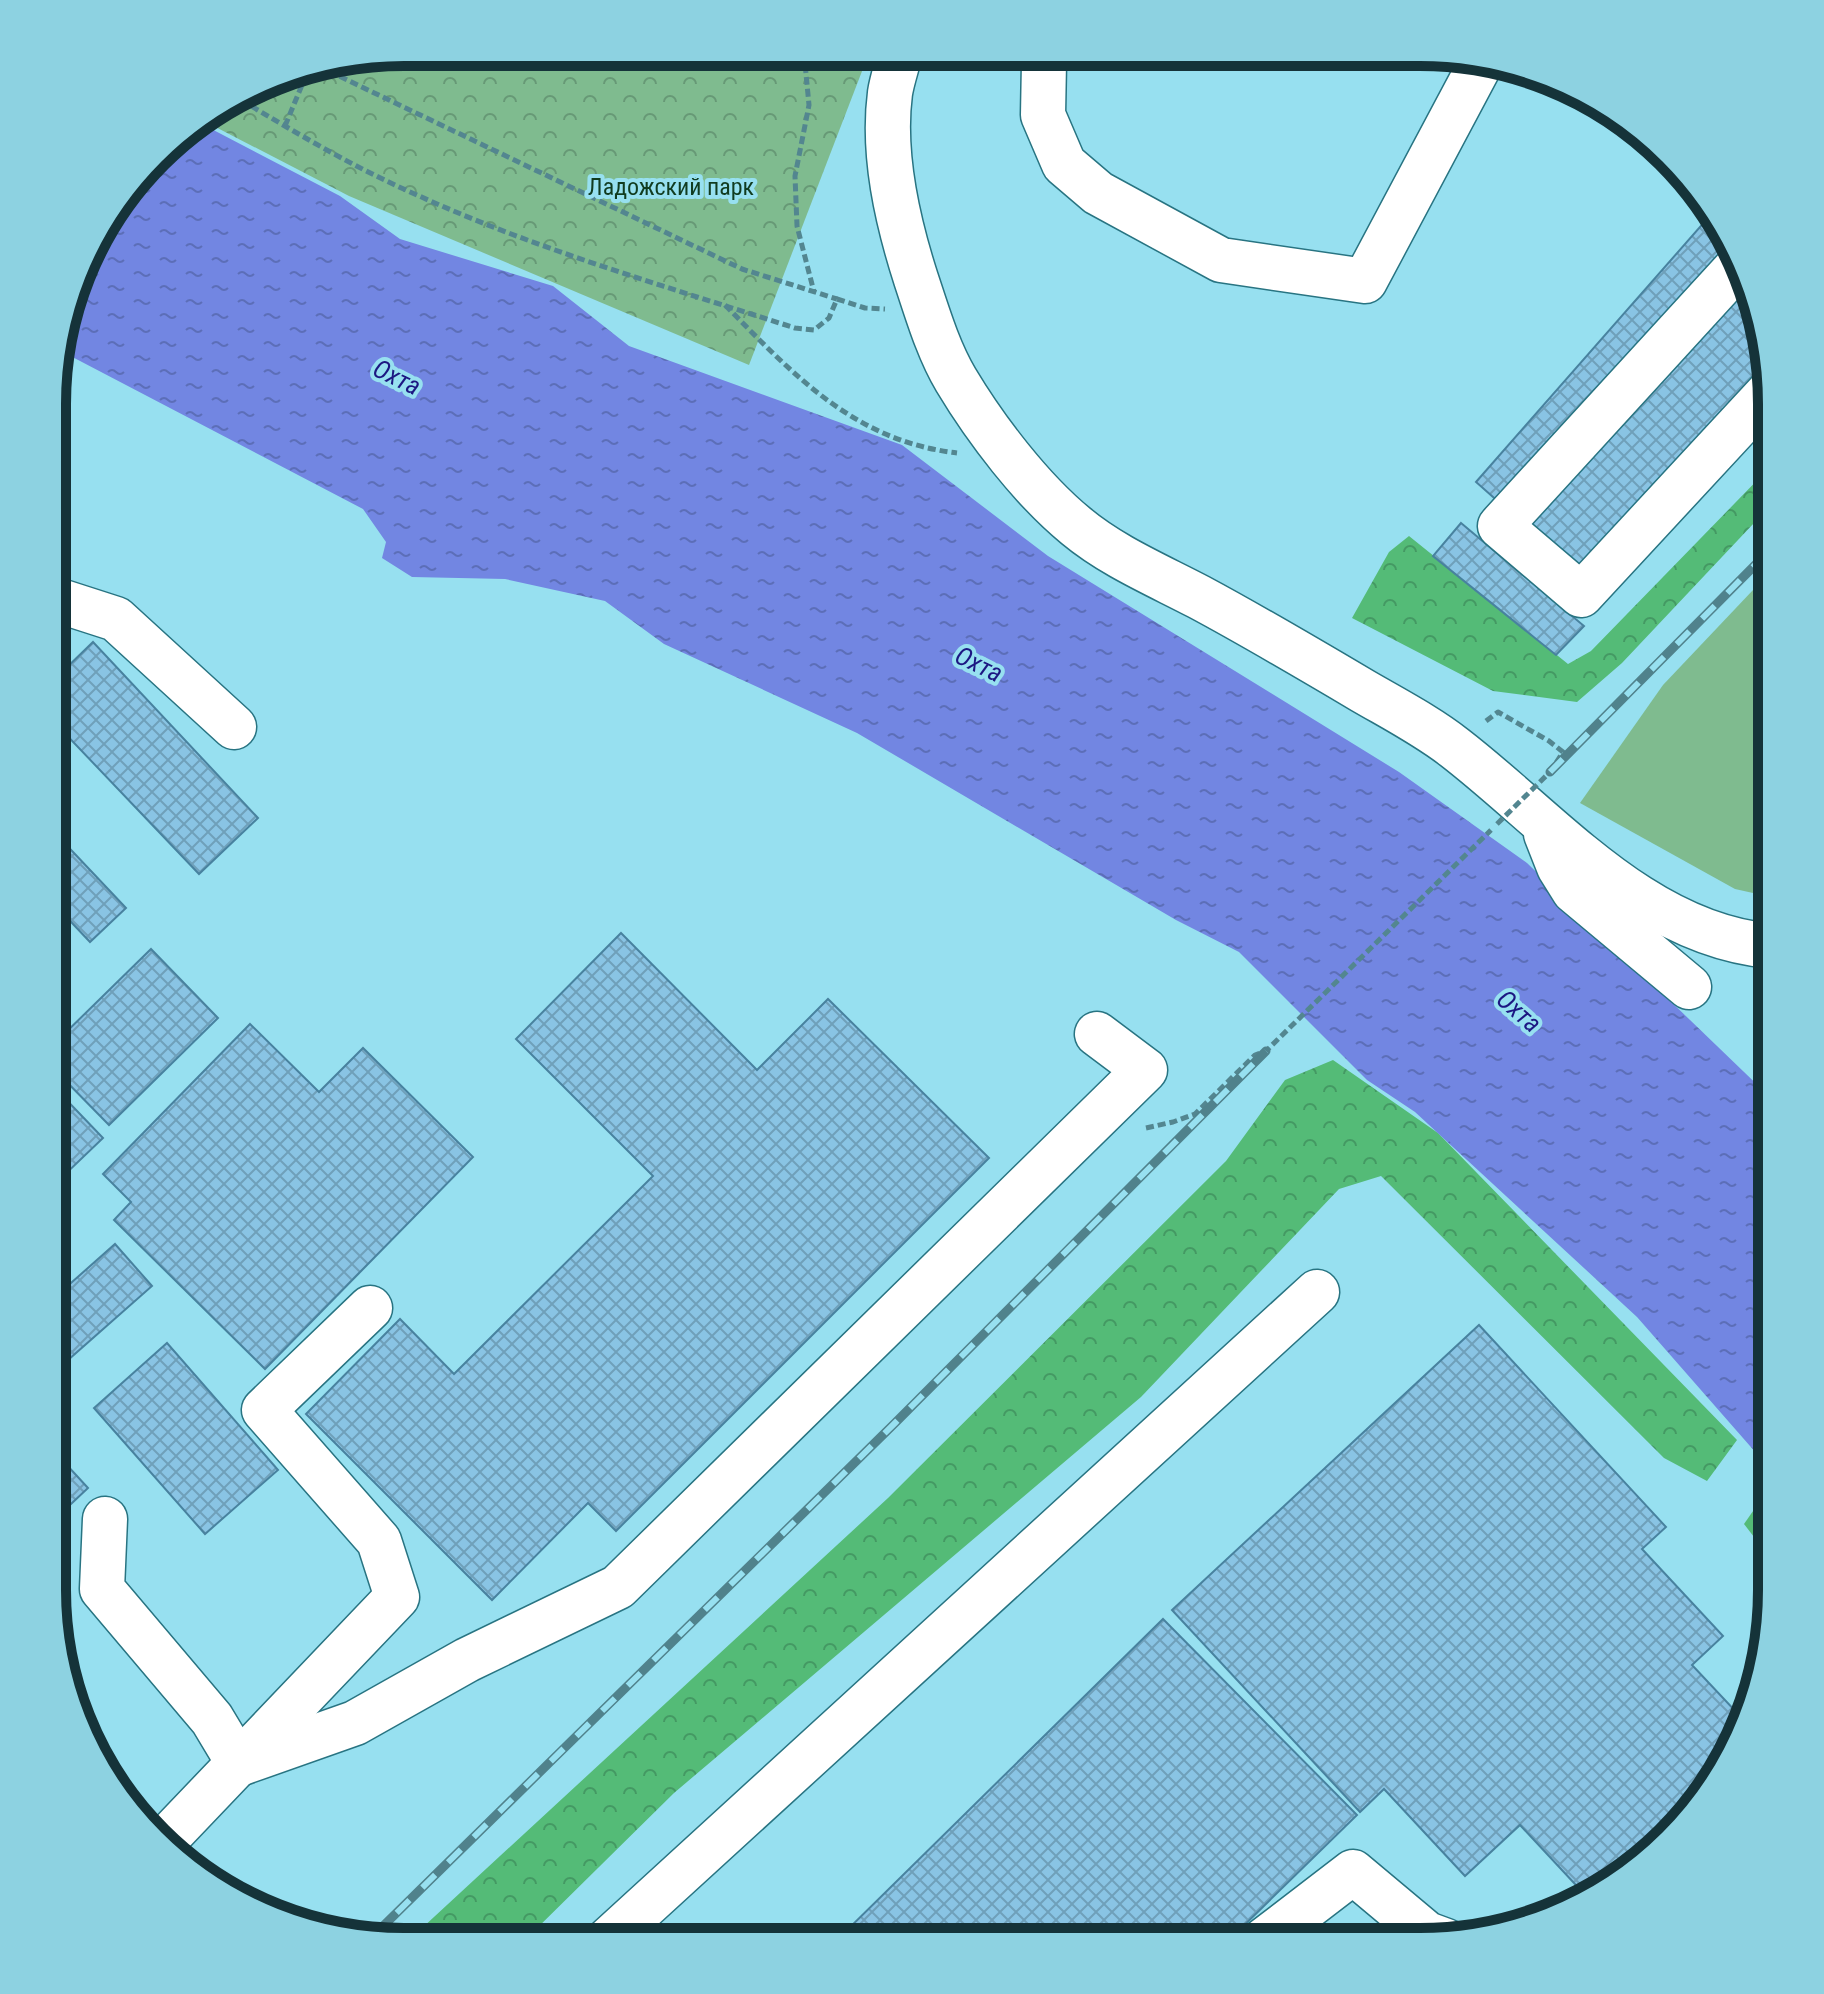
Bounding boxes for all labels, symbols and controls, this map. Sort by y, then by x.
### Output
park label: Ладожский парк [588,173,755,201]
water label: Охта [368,353,426,401]
water label: Охта [950,640,1008,688]
water label: Охта [1491,984,1547,1038]

